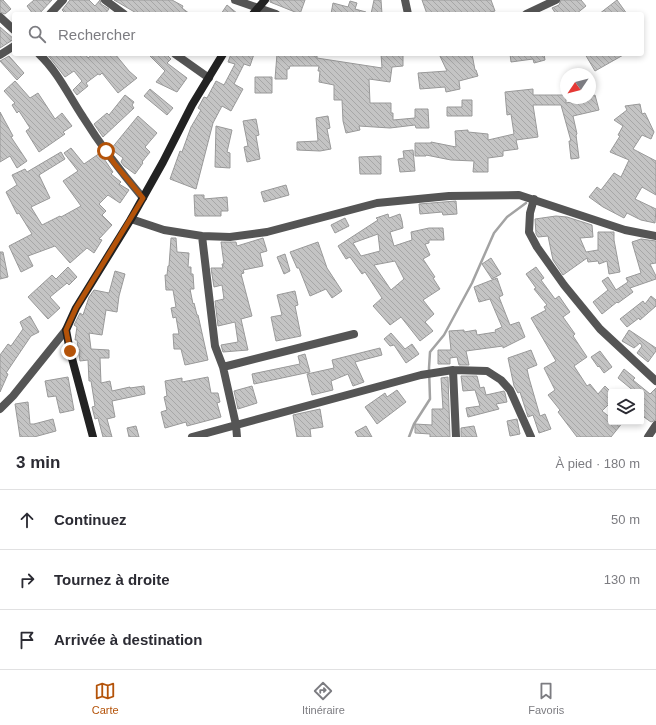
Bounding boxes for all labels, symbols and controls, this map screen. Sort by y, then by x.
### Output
search box [12,12,644,56]
icon: search [26,23,48,45]
text: Rechercher [58,26,136,43]
north arrow [560,68,596,104]
route start [97,142,115,160]
route end [61,342,79,360]
map controls [608,389,644,425]
button: layers [608,389,644,425]
text: 3 min [16,453,60,472]
text: À pied · 180 m [555,456,640,471]
icon: ahead [16,509,38,531]
text: Continuez [54,511,127,528]
text: 50 m [611,512,640,527]
icon: right [16,569,38,591]
text: Tournez à droite [54,571,170,588]
text: 130 m [604,572,640,587]
icon: arrive [16,629,38,651]
text: Arrivée à destination [54,631,202,648]
tab: Carte [92,680,119,716]
tab: Itinéraire [302,680,345,716]
tab: Favoris [528,680,564,716]

